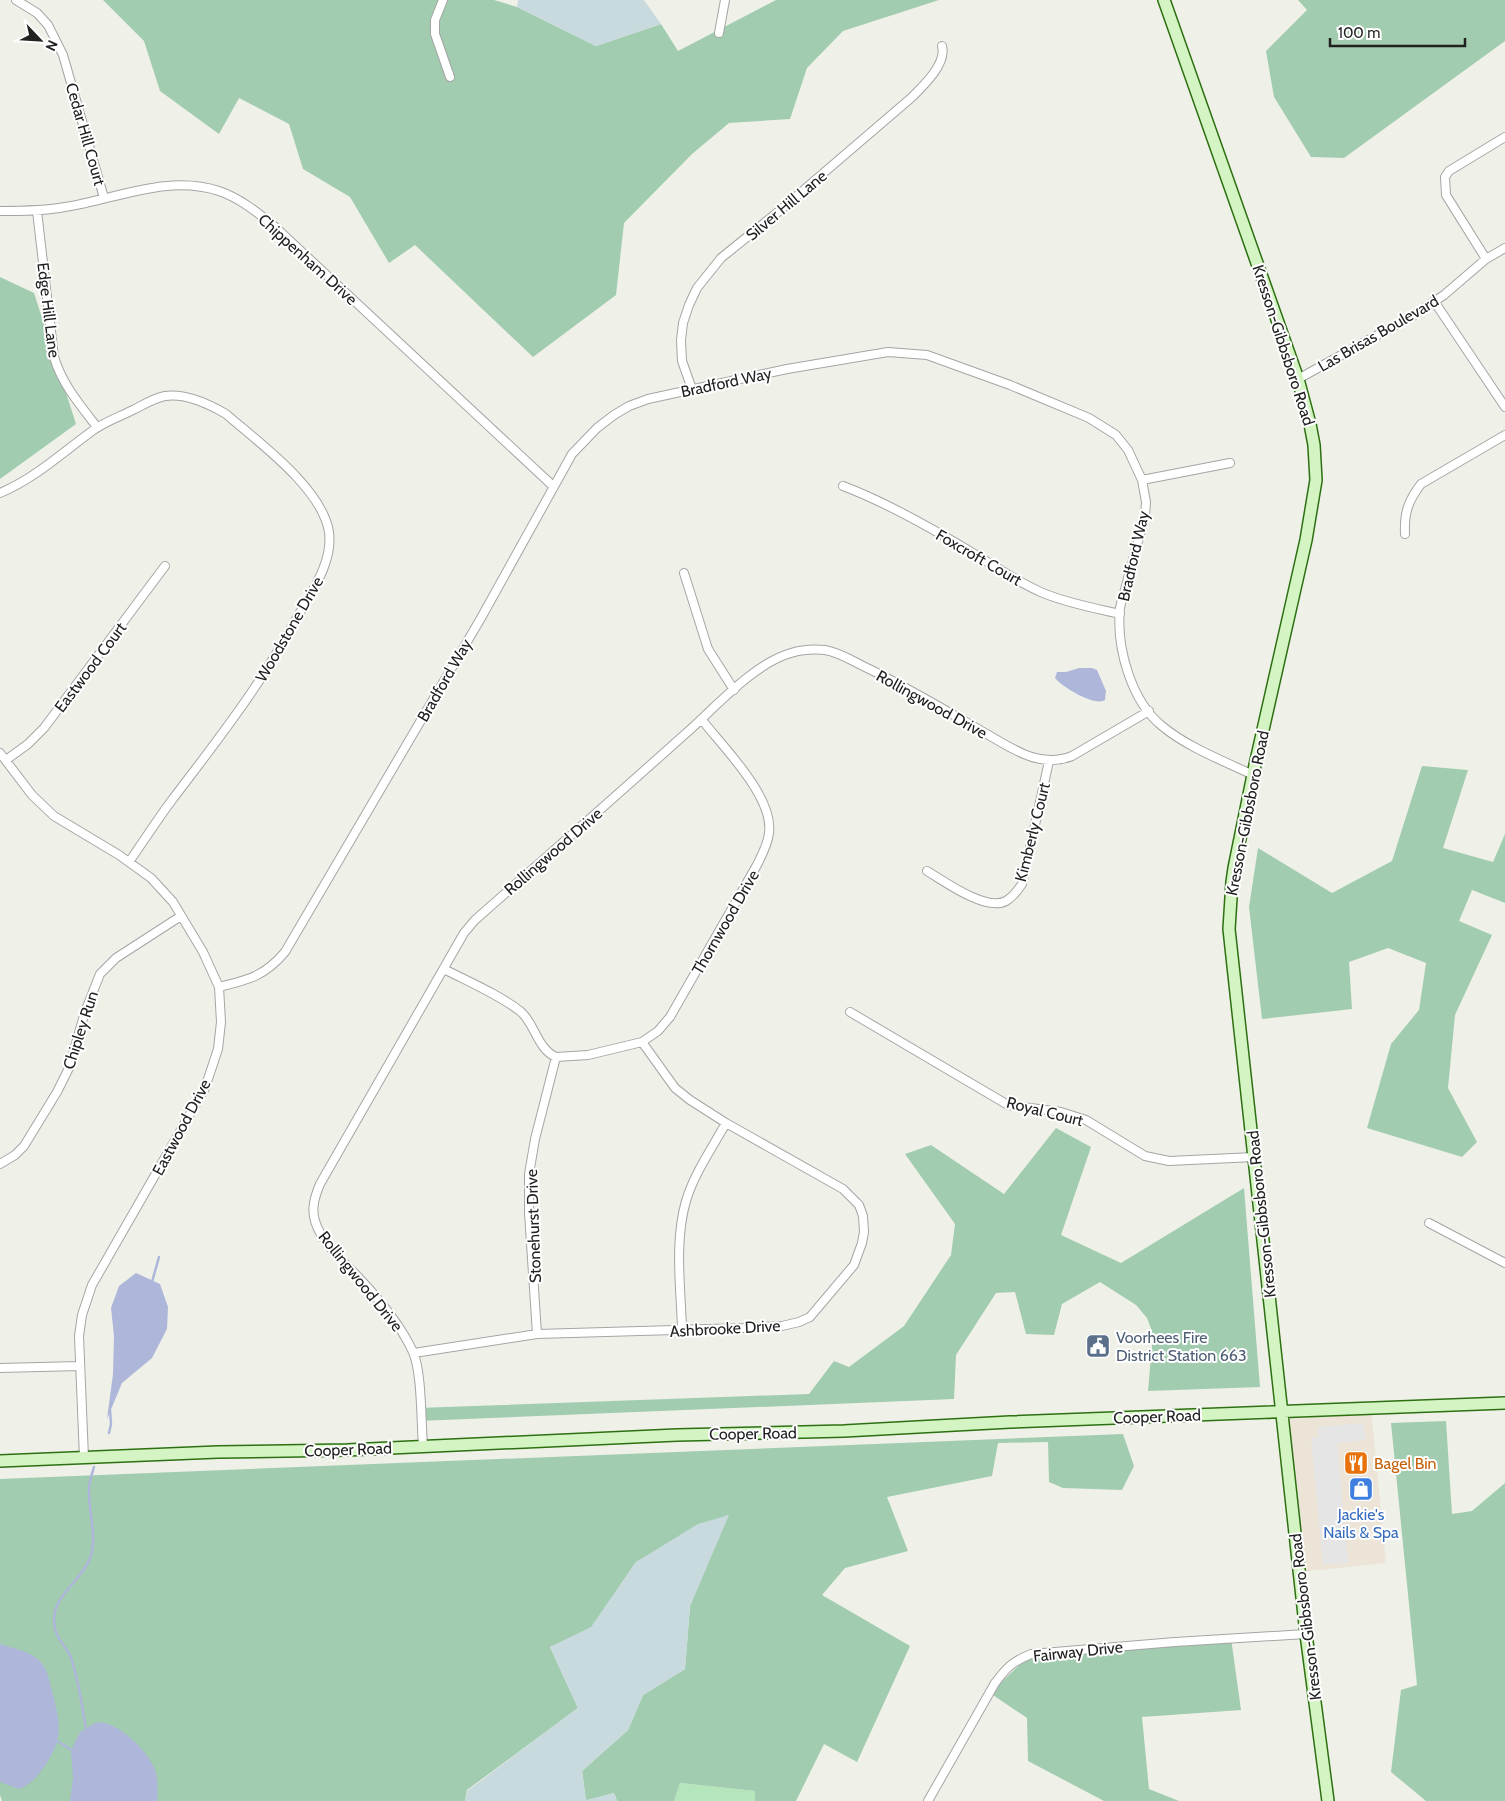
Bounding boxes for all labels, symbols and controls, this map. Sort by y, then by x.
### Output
north arrow [15,15,65,65]
scale bar [1330,15,1465,47]
text: 100 m [1338,24,1380,42]
text: N [42,37,62,54]
street label: Cedar Hill Court [62,81,109,188]
street label: Silver Hill Lane [742,166,831,245]
street label: Chippenham Drive [254,210,361,309]
street label: Edge Hill Lane [33,261,64,359]
street label: Kresson-Gibbsboro Road [1249,262,1319,428]
street label: Las Brisas Boulevard [1315,291,1442,376]
street label: Bradford Way [679,364,773,401]
street label: Bradford Way [1114,509,1153,603]
street label: Foxcroft Court [932,525,1026,590]
street label: Woodstone Drive [252,573,327,685]
street label: Eastwood Court [50,618,131,716]
street label: Bradford Way [413,636,476,725]
street label: Rollingwood Drive [873,666,990,743]
street label: Kresson-Gibbsboro Road [1222,729,1273,897]
street label: Kimberly Court [1011,780,1054,884]
street label: Rollingwood Drive [500,804,606,899]
street label: Thornwood Drive [688,867,763,978]
street label: Chipley Run [59,989,102,1072]
street label: Eastwood Drive [148,1076,215,1179]
street label: Royal Court [1005,1093,1086,1130]
street label: Kresson-Gibbsboro Road [1243,1129,1280,1298]
street label: Stonehurst Drive [522,1169,545,1283]
street label: Rollingwood Drive [314,1227,407,1335]
street label: Ashbrooke Drive [669,1316,781,1341]
place label: Voorhees Fire District Station 663 [1116,1328,1247,1365]
public building icon: Voorhees Fire District Station 663 [1085,1333,1111,1359]
street label: Cooper Road [1113,1405,1201,1428]
street label: Cooper Road [709,1423,797,1444]
street label: Cooper Road [304,1438,392,1461]
restaurant icon: Bagel Bin [1343,1450,1369,1476]
place label: Bagel Bin [1374,1454,1437,1473]
shop icon: Jackie's Nails & Spa [1348,1476,1374,1502]
place label: Jackie's Nails & Spa [1323,1505,1399,1542]
street label: Kresson-Gibbsboro Road [1286,1532,1325,1701]
street label: Fairway Drive [1032,1637,1124,1666]

